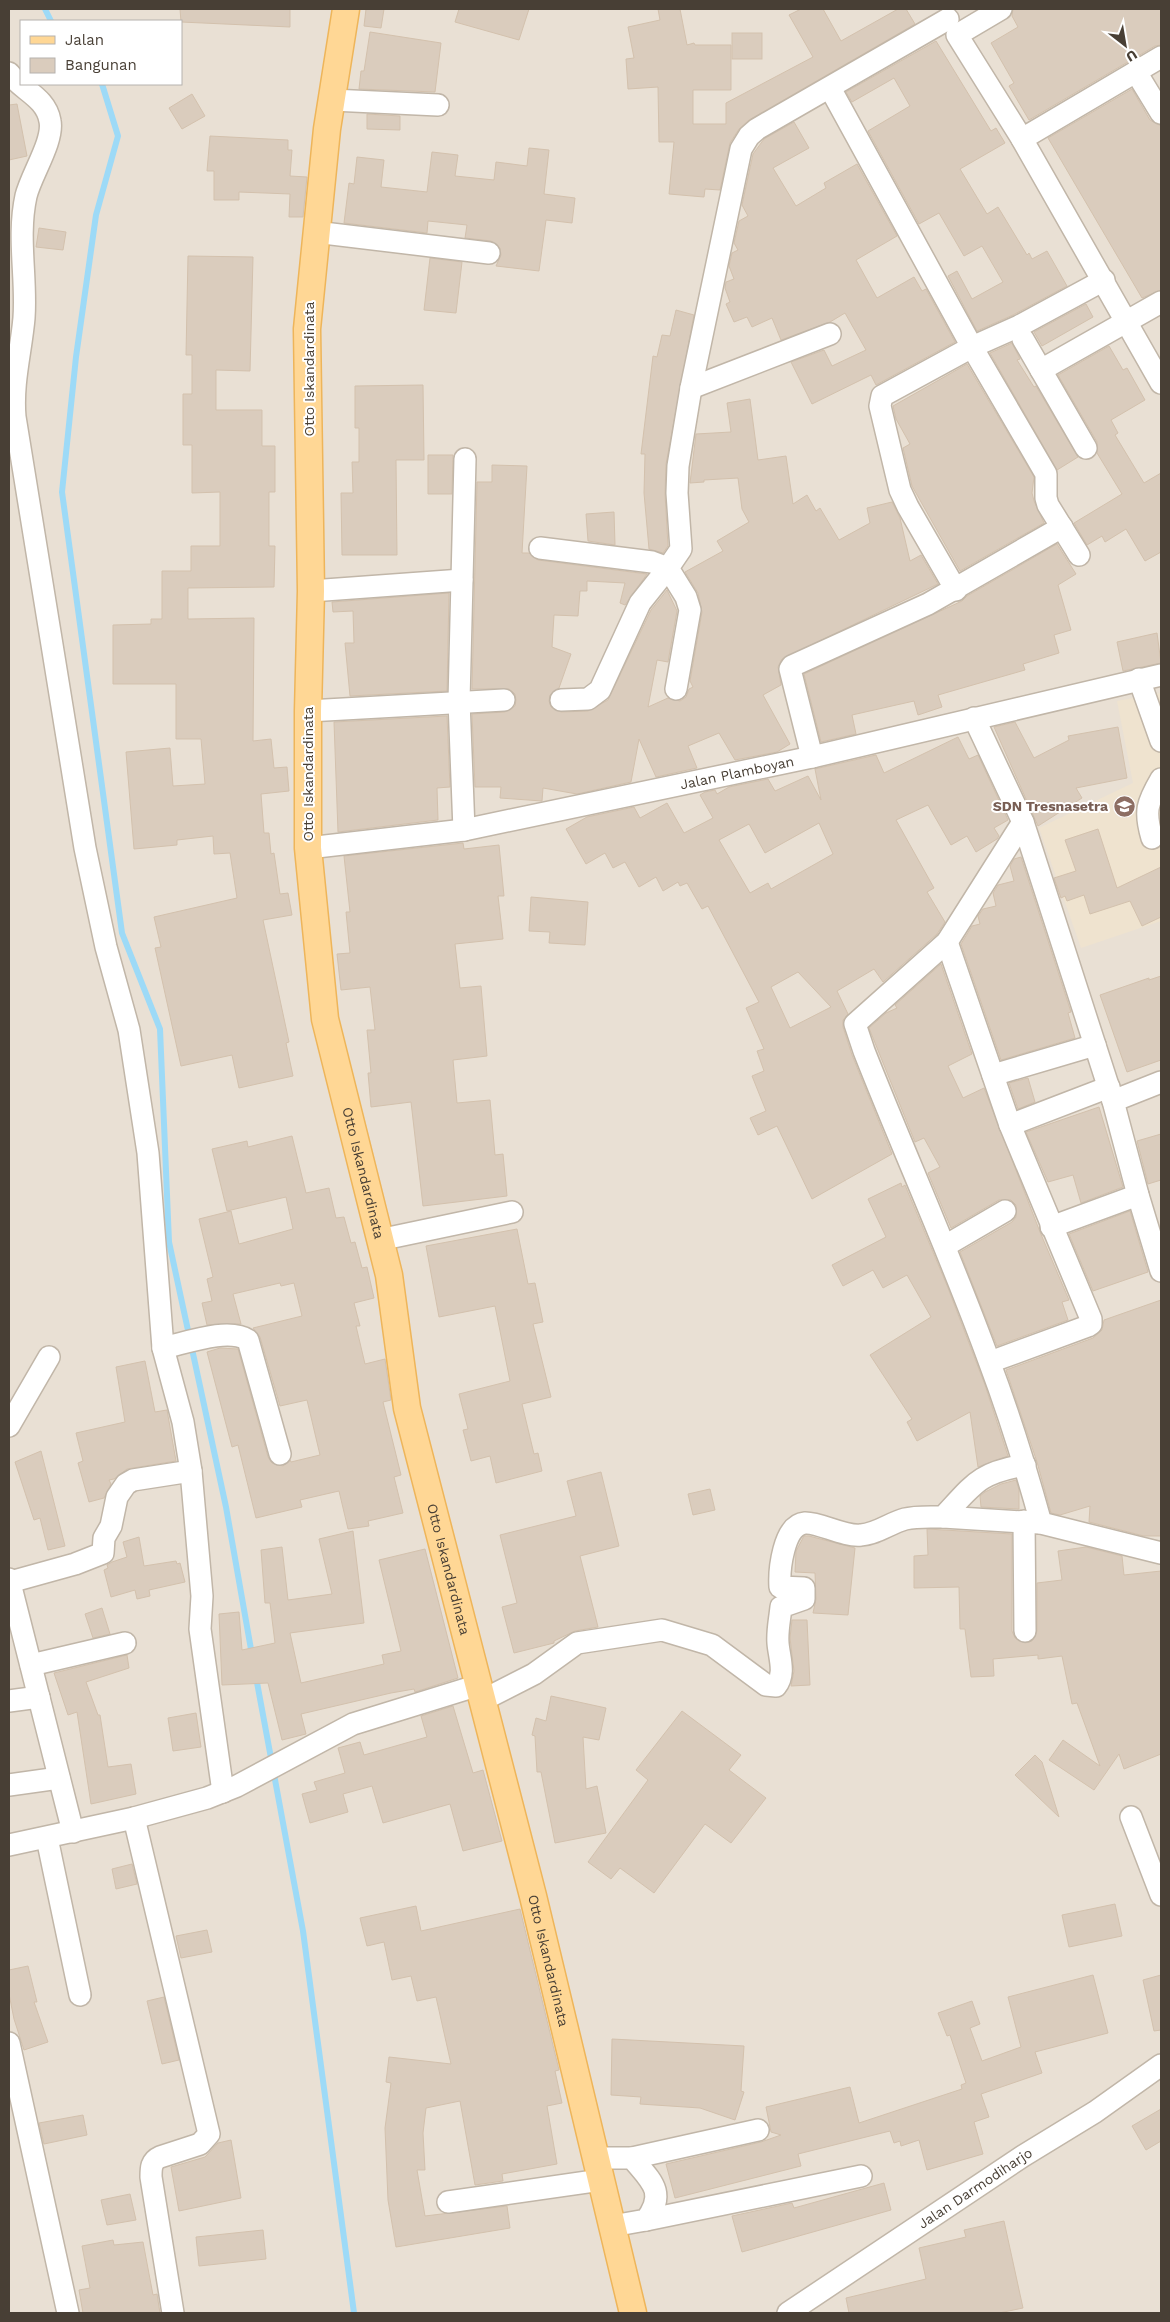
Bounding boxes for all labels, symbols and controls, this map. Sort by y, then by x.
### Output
legend [20,20,182,85]
north arrow [1100,20,1150,70]
text: Jalan [65,31,104,49]
text: U [1123,47,1140,66]
text: Bangunan [65,56,137,74]
street label: Otto Iskandardinata [301,301,317,437]
street label: Otto Iskandardinata [300,706,316,842]
street label: Jalan Plamboyan [679,753,795,792]
school or university icon: SDN Tresnasetra [1112,794,1136,818]
place label: SDN Tresnasetra [993,798,1109,814]
street label: Otto Iskandardinata [339,1105,388,1240]
street label: Otto Iskandardinata [424,1502,473,1637]
street label: Otto Iskandardinata [525,1893,572,2028]
street label: Jalan Darmodiharjo [915,2144,1035,2232]

